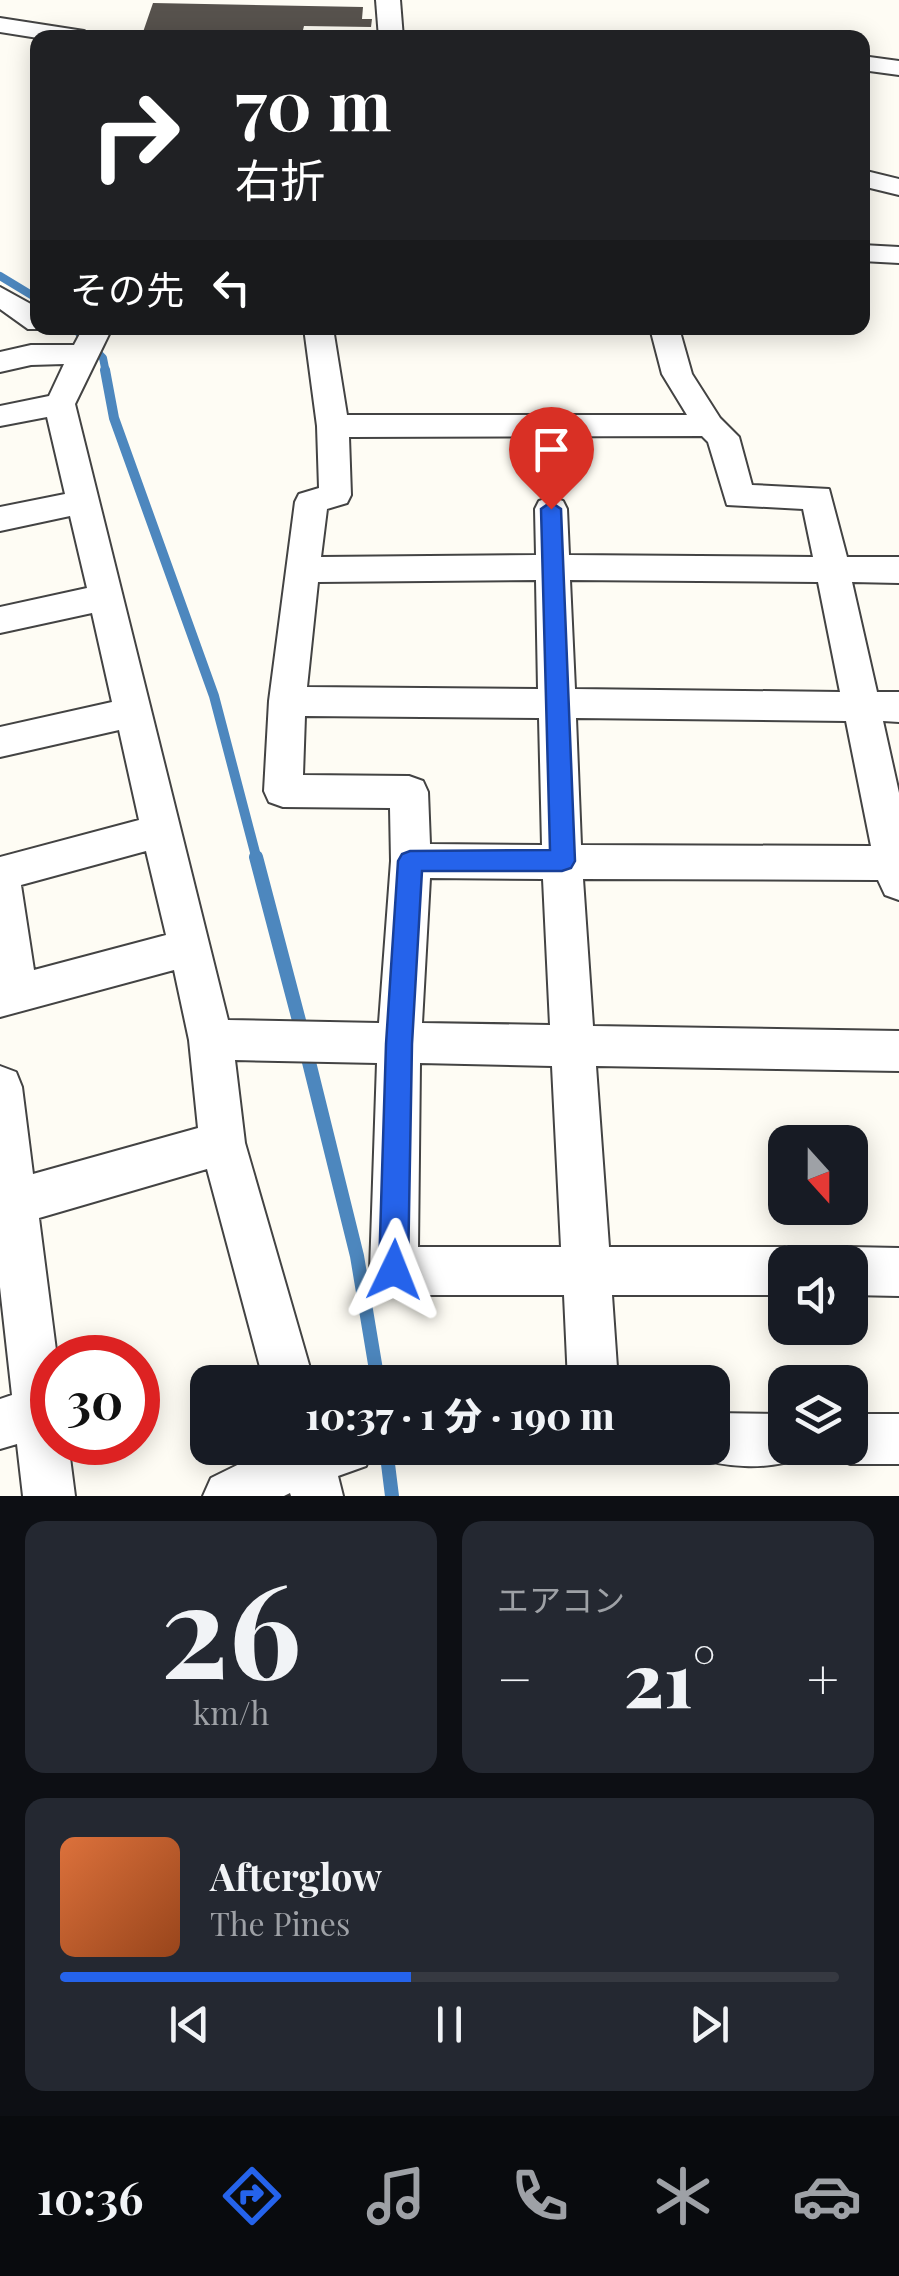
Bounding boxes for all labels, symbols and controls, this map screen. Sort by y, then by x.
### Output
text: 70 m [235,55,392,149]
icon: right [70,70,200,200]
text: 右折 [235,148,325,208]
icon: left [204,260,259,315]
text: その先 [70,263,184,314]
pin [509,407,594,510]
icon: arrive [524,422,579,477]
north arrow [768,1125,868,1225]
map controls [768,1125,868,1465]
position arrow [342,1218,446,1322]
button: sound [768,1245,868,1345]
speed limit sign: 30 [30,1335,160,1465]
button: layers [768,1365,868,1465]
text: 10:37 · 1 分 · 190 m [305,1389,615,1440]
text: 26 [161,1538,301,1712]
text: エアコン [497,1577,625,1620]
text: 21° [624,1627,716,1727]
text: − [497,1640,533,1714]
text: + [807,1640,839,1714]
text: km/h [193,1690,269,1733]
text: Afterglow [210,1850,382,1901]
text: The Pines [210,1901,350,1944]
icon: previous [162,1997,217,2052]
icon: pause [422,1997,477,2052]
icon: next [682,1997,737,2052]
icon: directions [217,2161,287,2231]
icon: music [361,2161,431,2231]
icon: phone [505,2161,575,2231]
icon: climate [648,2161,718,2231]
icon: car [792,2161,862,2231]
text: 10:36 [37,2166,143,2226]

